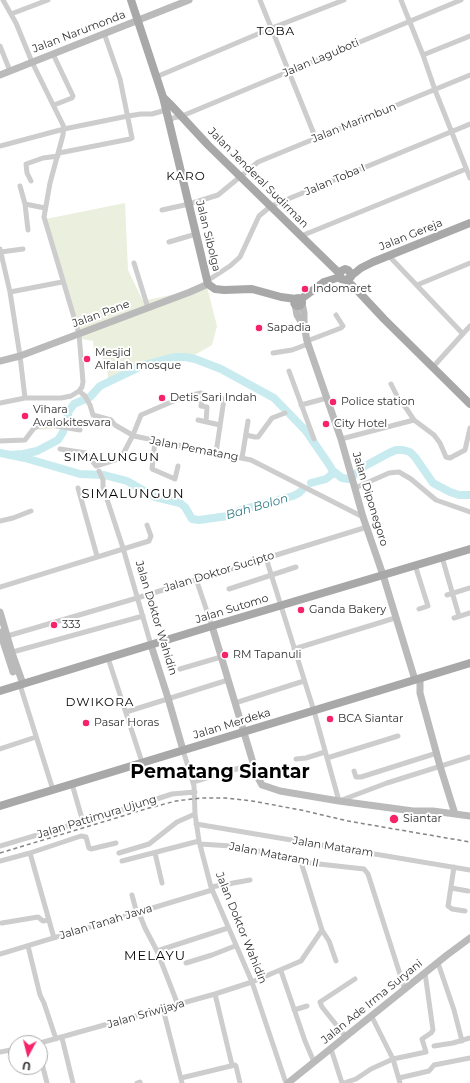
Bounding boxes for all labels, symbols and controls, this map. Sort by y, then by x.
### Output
street label: Jalan Narumonda [30,8,128,56]
district label: TOBA [257,24,295,38]
street label: Jalan Laguboti [281,36,361,80]
street label: Jalan Marimbun [310,100,398,146]
street label: Jalan Jenderal Sudirman [205,125,311,231]
street label: Jalan Toba I [303,161,367,199]
district label: KARO [166,169,206,183]
street label: Jalan Sibolga [193,199,223,273]
street label: Jalan Gereja [377,216,445,254]
place label: Indomaret [313,282,372,296]
marker: Indomaret [300,284,310,294]
street label: Jalan Pane [71,298,131,330]
place label: Sapadia [267,321,311,335]
marker: Sapadia [254,323,264,333]
place label: Mesjid Alfalah mosque [95,346,181,372]
marker: Mesjid Alfalah mosque [82,354,92,364]
place label: Detis Sari Indah [170,391,257,405]
marker: Detis Sari Indah [157,393,167,403]
place label: Police station [341,395,415,409]
marker: Police station [328,397,338,407]
place label: Vihara Avalokitesvara [33,403,111,429]
marker: Vihara Avalokitesvara [20,411,30,421]
place label: City Hotel [334,417,387,431]
marker: City Hotel [321,419,331,429]
street label: Jalan Pematang [149,434,239,464]
district label: SIMALUNGUN [64,450,160,464]
street label: Jalan Diponegoro [349,450,391,548]
district label: SIMALUNGUN [82,486,184,502]
water label: Bah Bolon [224,491,290,523]
street label: Jalan Doktor Sucipto [162,549,276,595]
street label: Jalan Doktor Wahidin [132,559,180,677]
street label: Jalan Sutomo [194,592,270,626]
place label: Ganda Bakery [309,603,386,617]
marker: Ganda Bakery [296,605,306,615]
place label: 333 [62,618,81,632]
marker: 333 [49,620,59,630]
place label: RM Tapanuli [233,648,301,662]
marker: RM Tapanuli [220,650,230,660]
district label: DWIKORA [66,695,134,709]
street label: Jalan Merdeka [192,706,272,742]
place label: BCA Siantar [338,712,403,726]
marker: BCA Siantar [325,714,335,724]
place label: Pasar Horas [94,716,159,730]
marker: Pasar Horas [81,718,91,728]
district label: Pematang Siantar [130,761,310,783]
street label: Jalan Pattimura Ujung [36,793,158,841]
place label: Siantar [403,812,442,826]
marker: Siantar [388,813,400,825]
street label: Jalan Mataram [292,834,374,860]
street label: Jalan Mataram II [228,840,320,870]
street label: Jalan Doktor Wahidin [213,870,269,986]
street label: Jalan Tanah Jawa [58,902,154,942]
district label: MELAYU [124,948,186,964]
street label: Jalan Ade Irma Suryani [319,957,425,1047]
street label: Jalan Sriwijaya [106,997,186,1031]
north arrow [8,1035,48,1075]
text: U [22,1058,32,1073]

